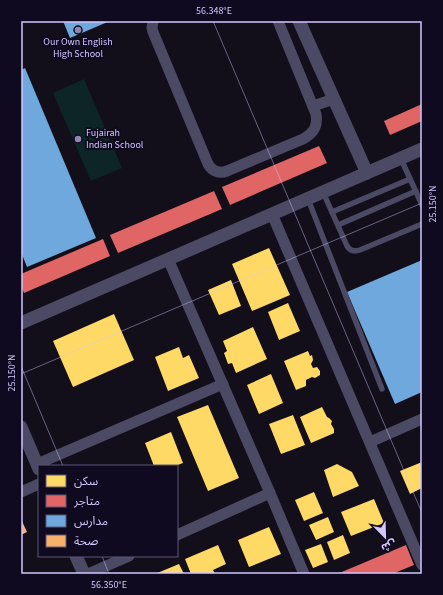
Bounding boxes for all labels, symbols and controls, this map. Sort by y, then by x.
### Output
text: 56.348°E [196,4,232,18]
marker: Our Own English High School [73,25,83,35]
place label: Our Own English High School [43,35,113,61]
place label: Fujairah Indian School [86,126,144,152]
marker: Fujairah Indian School [73,134,83,144]
text: 25.150°N [426,185,440,223]
text: 25.150°N [5,354,19,392]
legend [38,465,178,557]
text: سكن [74,473,98,490]
text: متاجر [73,493,100,510]
text: مدارس [74,513,108,530]
north arrow [365,517,405,557]
text: صحة [74,533,98,550]
text: ش [379,536,399,556]
text: 56.350°E [91,578,127,592]

